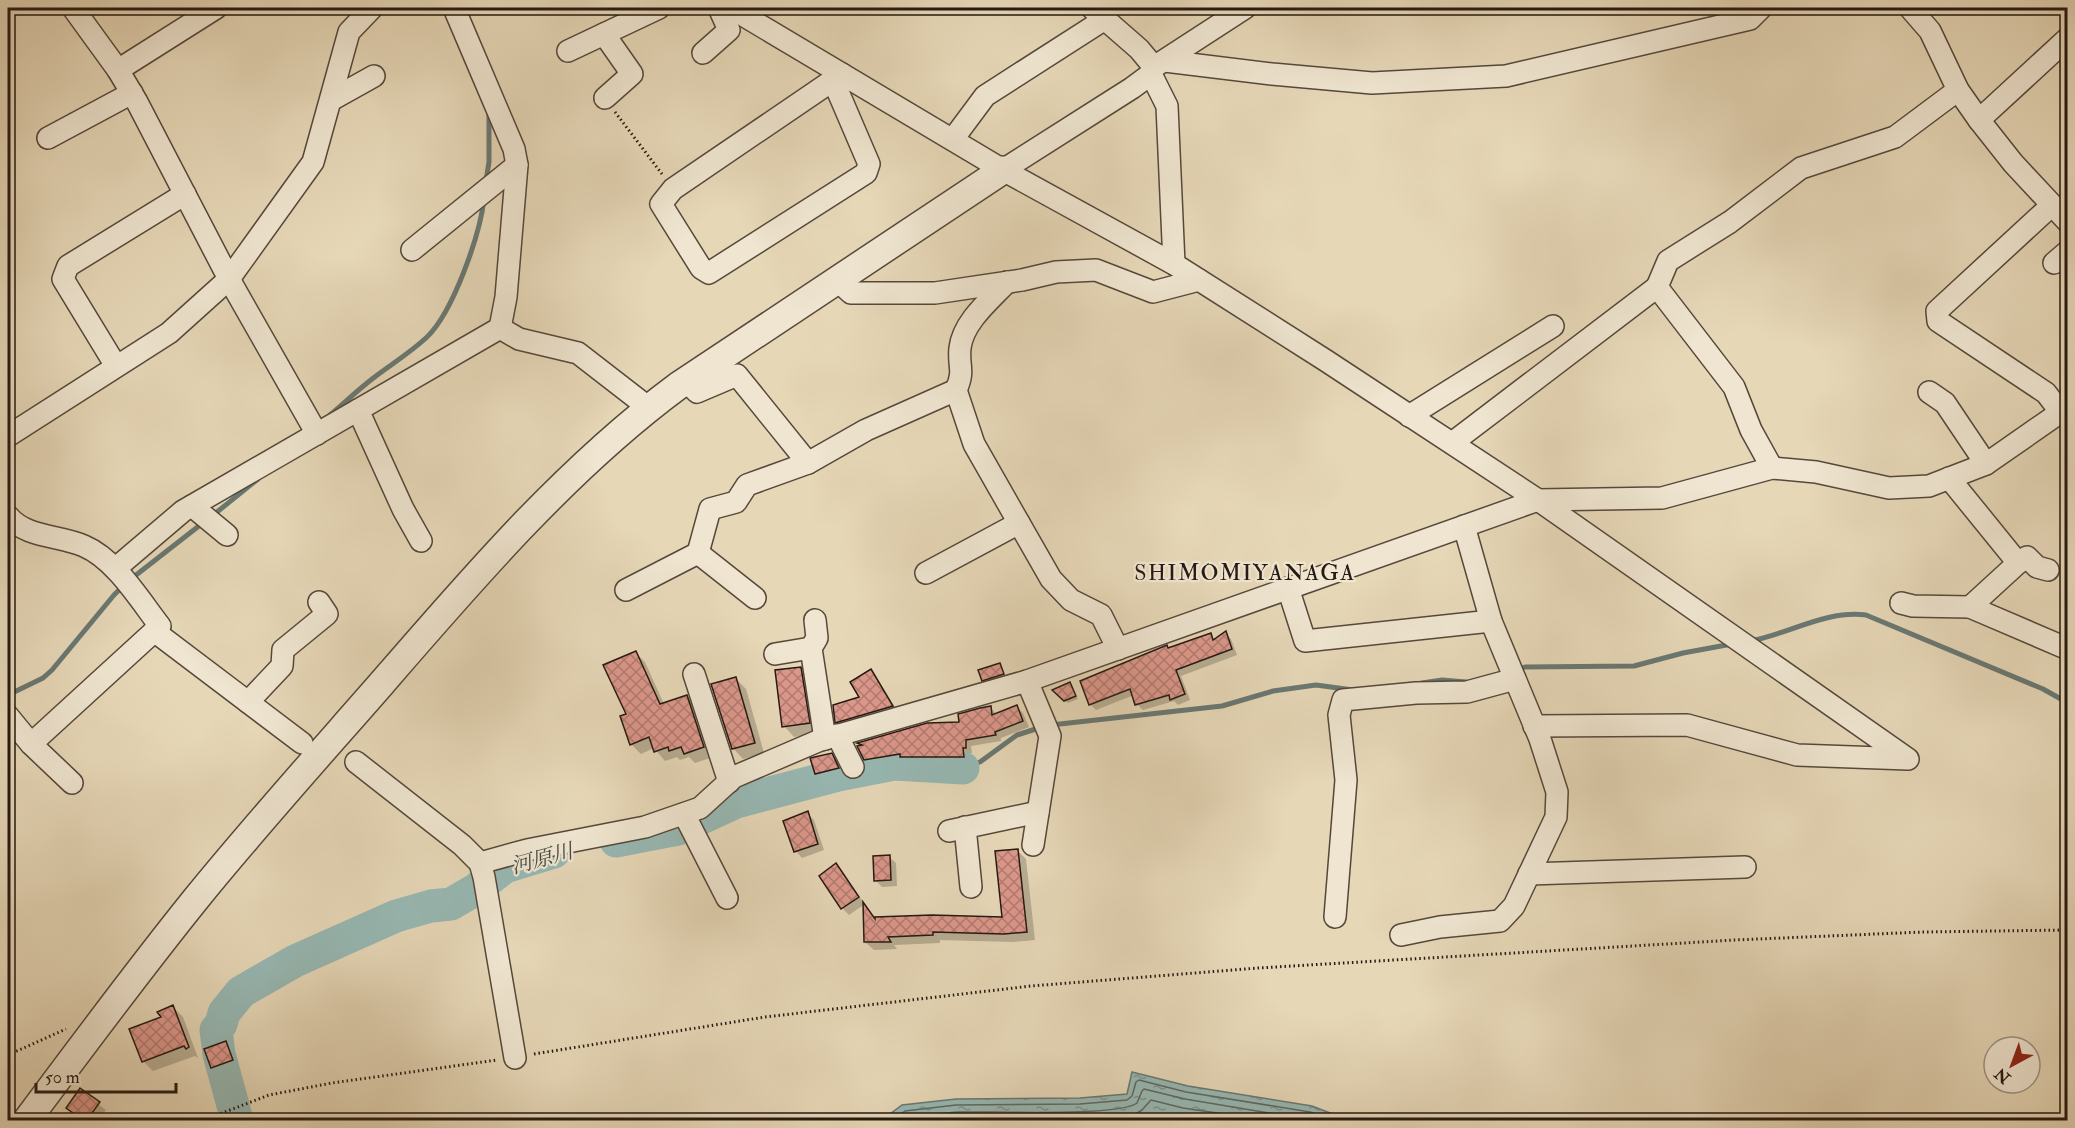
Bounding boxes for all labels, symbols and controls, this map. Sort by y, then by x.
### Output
district label: SHIMOMIYANAGA [1134,559,1356,587]
water label: 河原川 [508,837,578,880]
north arrow [1982,1035,2042,1095]
scale bar [36,1056,176,1094]
text: N [1990,1063,2016,1088]
text: 50 m [45,1066,80,1089]

